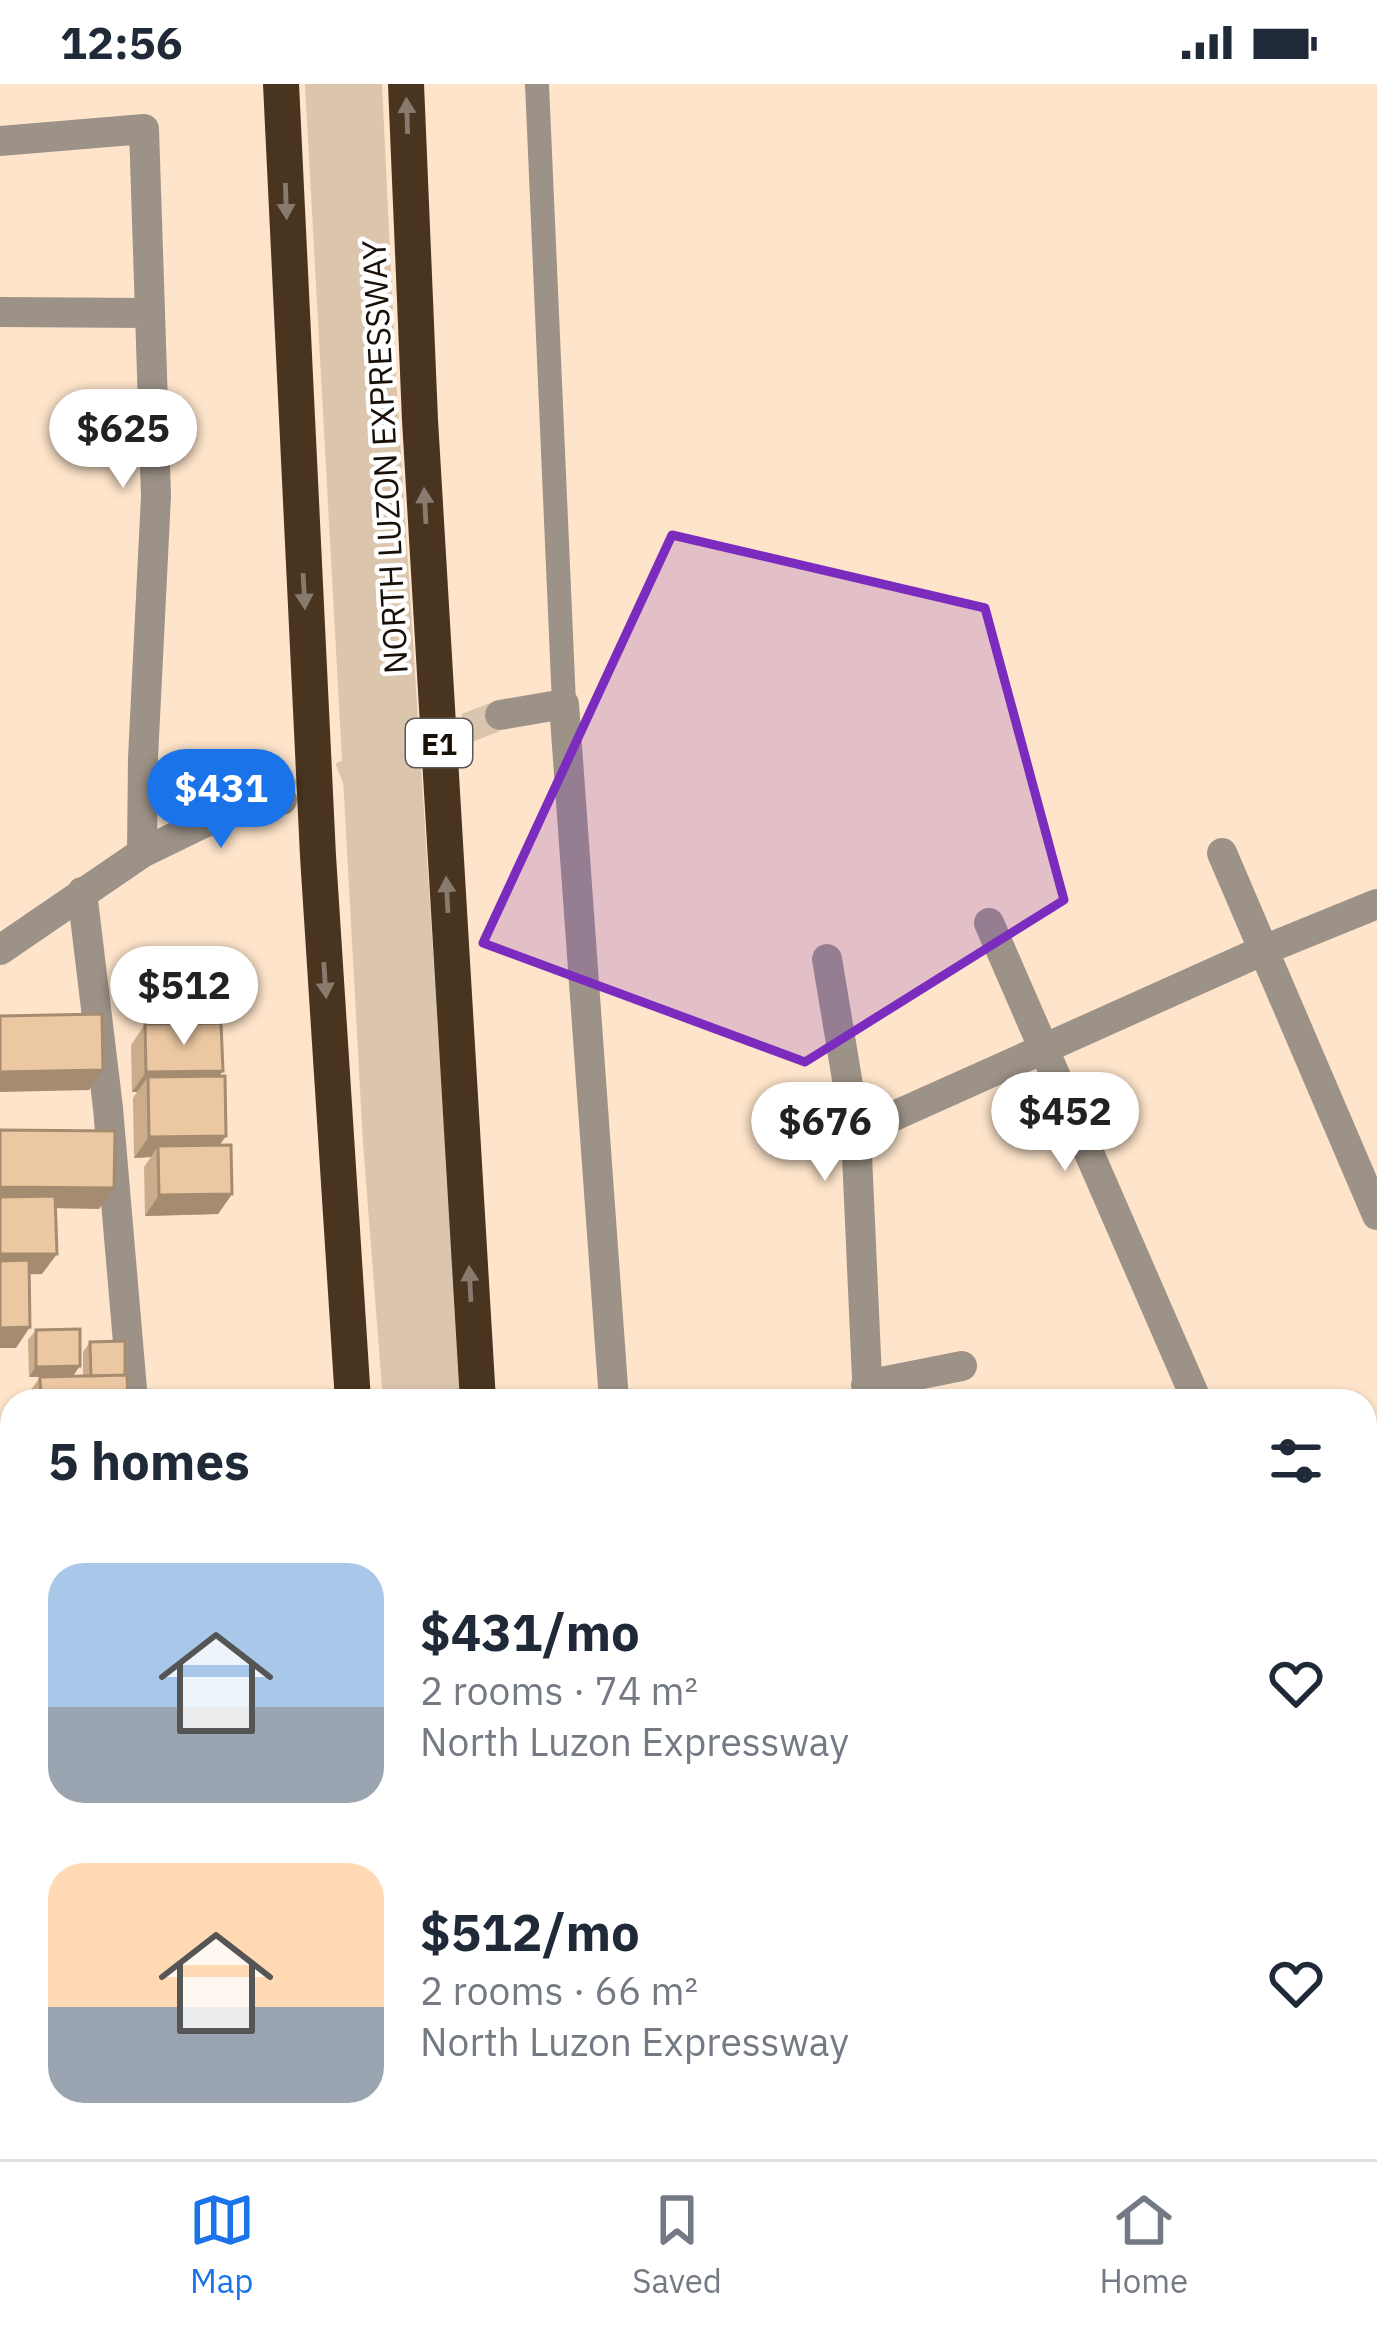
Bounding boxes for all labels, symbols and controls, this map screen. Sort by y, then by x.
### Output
text: 12:56 [60,13,183,71]
one-way arrow [397,96,416,134]
one-way arrow [277,183,296,221]
street label: NORTH LUZON EXPRESSWAY [351,239,417,675]
pin: $625 [52,389,194,491]
text: $625 [76,402,170,453]
one-way arrow [415,486,434,524]
one-way arrow [295,572,314,610]
road number: E1 [406,719,472,767]
pin: $431 [150,749,292,851]
text: $431 [174,762,268,813]
one-way arrow [438,876,457,913]
pin: $512 [113,946,255,1048]
text: $512 [137,959,231,1010]
one-way arrow [316,962,335,999]
pin: $452 [994,1072,1136,1174]
pin: $676 [754,1082,896,1184]
text: $452 [1018,1085,1112,1136]
text: $676 [778,1095,872,1146]
one-way arrow [460,1264,479,1302]
text: 5 homes [48,1428,250,1494]
icon: filters [1263,1428,1329,1494]
text: $431/mo [420,1599,640,1665]
icon: home [144,1611,288,1755]
icon: heart [1263,1650,1329,1716]
text: 2 rooms · 74 m² [420,1665,698,1716]
text: North Luzon Expressway [420,1716,849,1767]
text: $512/mo [420,1899,640,1965]
icon: home [144,1911,288,2055]
icon: heart [1263,1950,1329,2016]
text: 2 rooms · 66 m² [420,1965,698,2016]
text: North Luzon Expressway [420,2016,849,2067]
tab: Map [189,2187,255,2302]
tab: Saved [632,2187,722,2302]
tab: Home [1099,2187,1188,2302]

